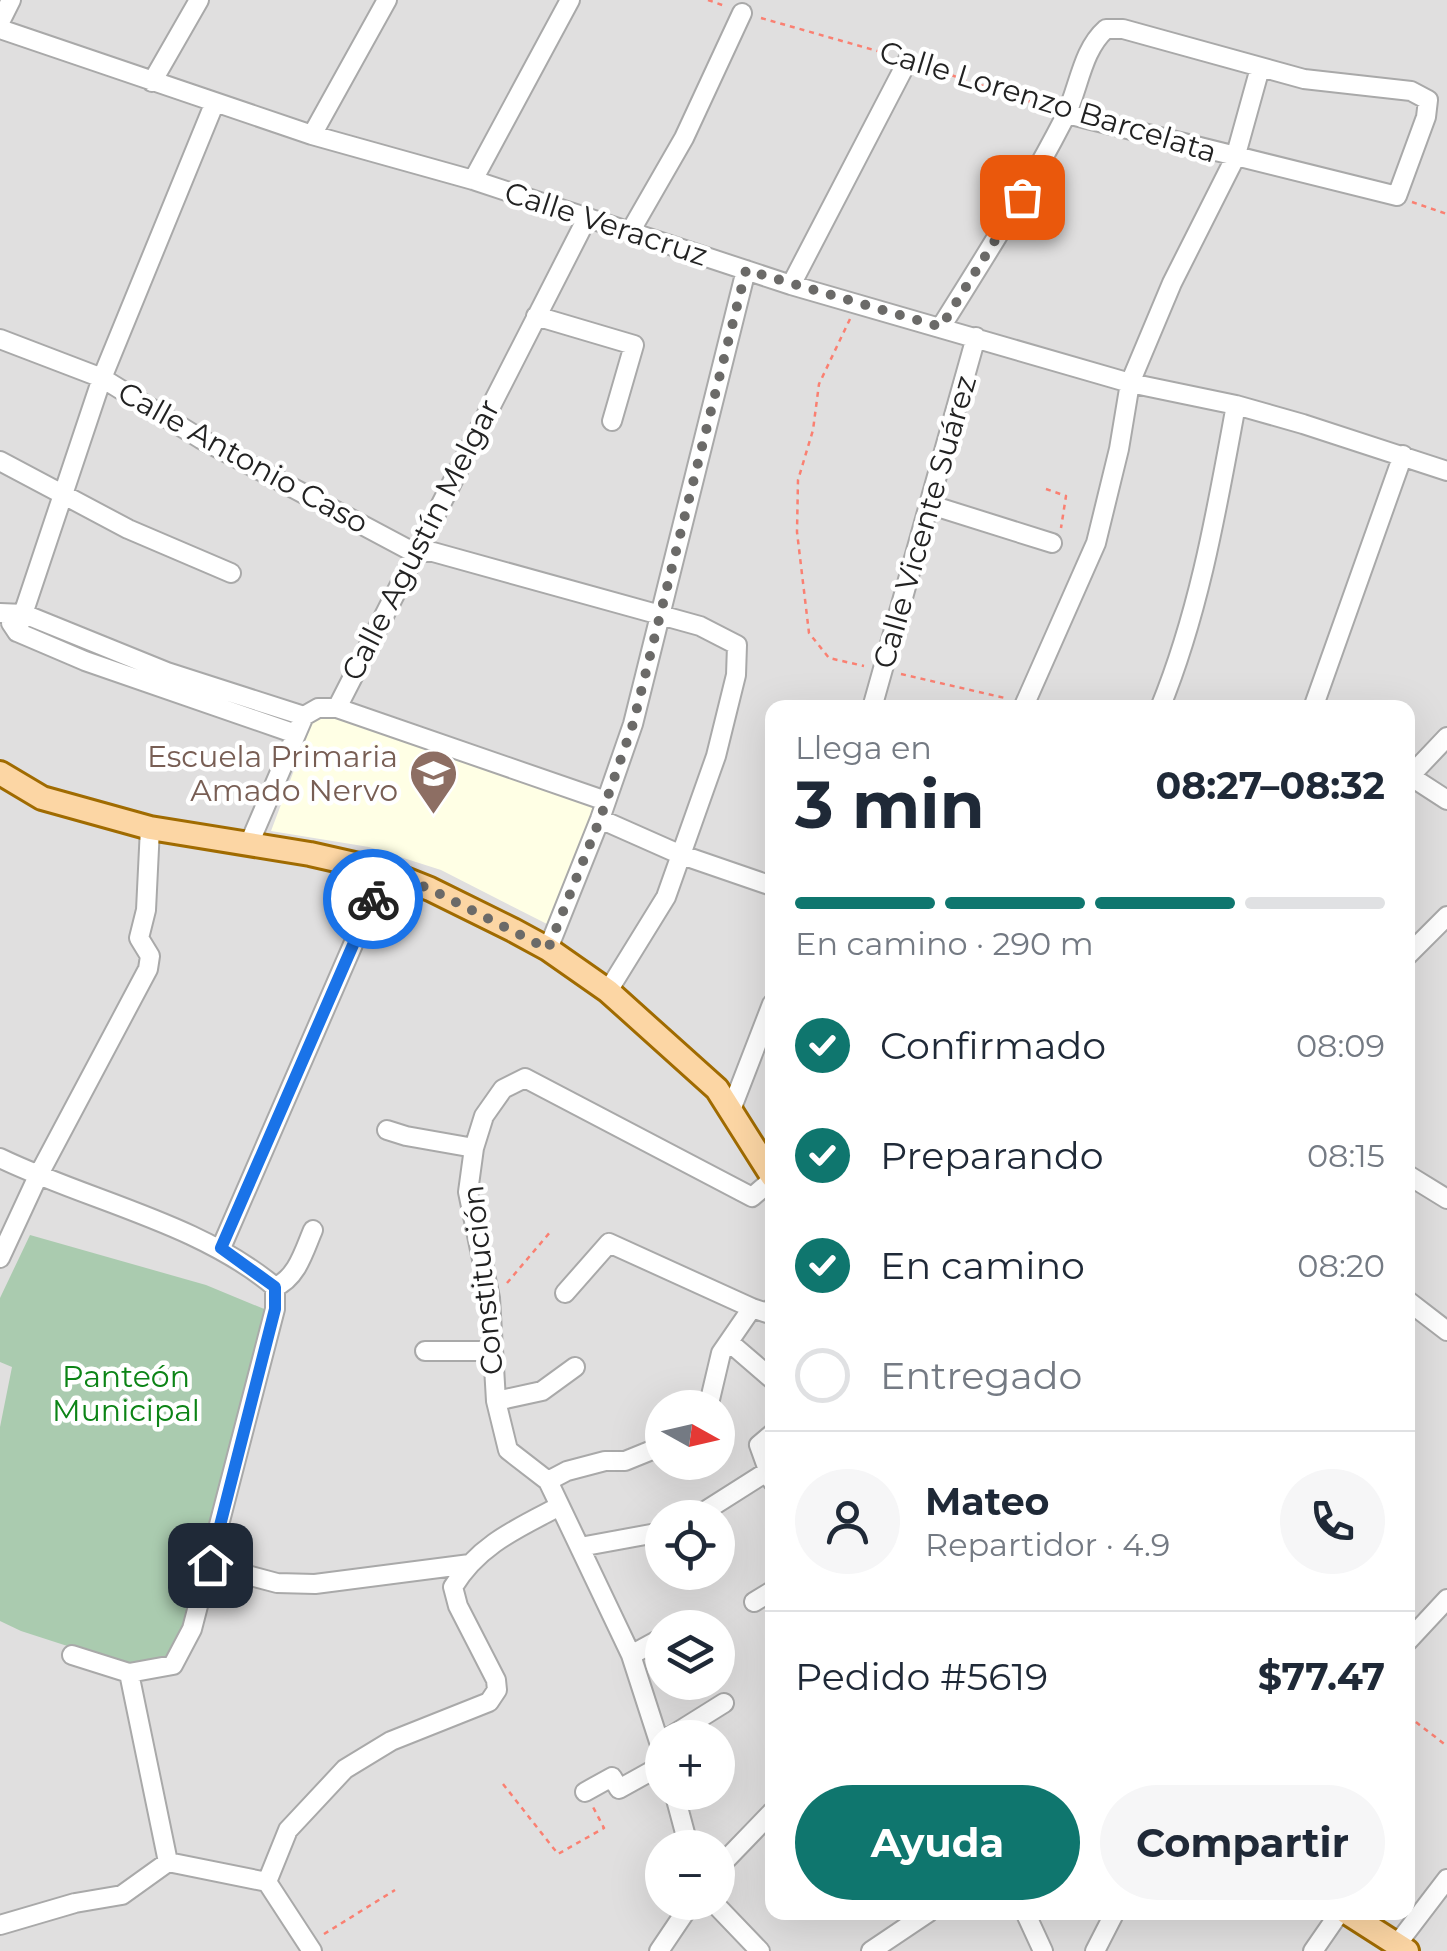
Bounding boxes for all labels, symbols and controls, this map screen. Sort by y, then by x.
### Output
street label: Calle Lorenzo Barcelata [875,33,1221,170]
pin [980,155,1065,240]
icon: bag [995,170,1050,225]
street label: Calle Veracruz [500,173,712,274]
street label: Calle Vicente Suárez [865,371,984,673]
street label: Calle Antonio Caso [112,373,375,542]
street label: Calle Agustín Melgar [333,393,508,687]
text: Llega en [795,728,932,767]
place label: Escuela Primaria Amado Nervo [147,738,398,809]
school or university icon: Escuela Primaria Amado Nervo [407,748,459,816]
text: 08:27–08:32 [1155,762,1385,809]
text: 3 min [795,765,985,844]
courier [323,849,423,949]
icon: bike [346,872,401,927]
text: En camino · 290 m [795,924,1094,963]
icon: check [795,1018,850,1073]
text: Confirmado [880,1022,1106,1069]
text: 08:09 [1296,1026,1385,1065]
icon: check [795,1128,850,1183]
text: Preparando [880,1132,1104,1179]
text: 08:15 [1307,1136,1385,1175]
street label: Constitución [454,1183,511,1377]
icon: check [795,1238,850,1293]
text: En camino [880,1242,1085,1289]
text: 08:20 [1297,1246,1385,1285]
text: Entregado [880,1352,1082,1399]
park label: Panteón Municipal [52,1358,200,1429]
north arrow [645,1390,735,1480]
map controls [645,1390,735,1920]
button: person [795,1469,900,1574]
button: phone [1280,1469,1385,1574]
text: Mateo [925,1478,1050,1525]
button: locate [645,1500,735,1590]
pin [168,1523,253,1608]
text: Repartidor · 4.9 [925,1525,1170,1564]
icon: home [183,1538,238,1593]
button: layers [645,1610,735,1700]
text: Pedido #5619 [795,1653,1048,1700]
text: $77.47 [1258,1653,1385,1700]
button: + [645,1720,735,1810]
button: Ayuda [795,1785,1080,1900]
button: Compartir [1100,1785,1385,1900]
button: − [645,1830,735,1920]

